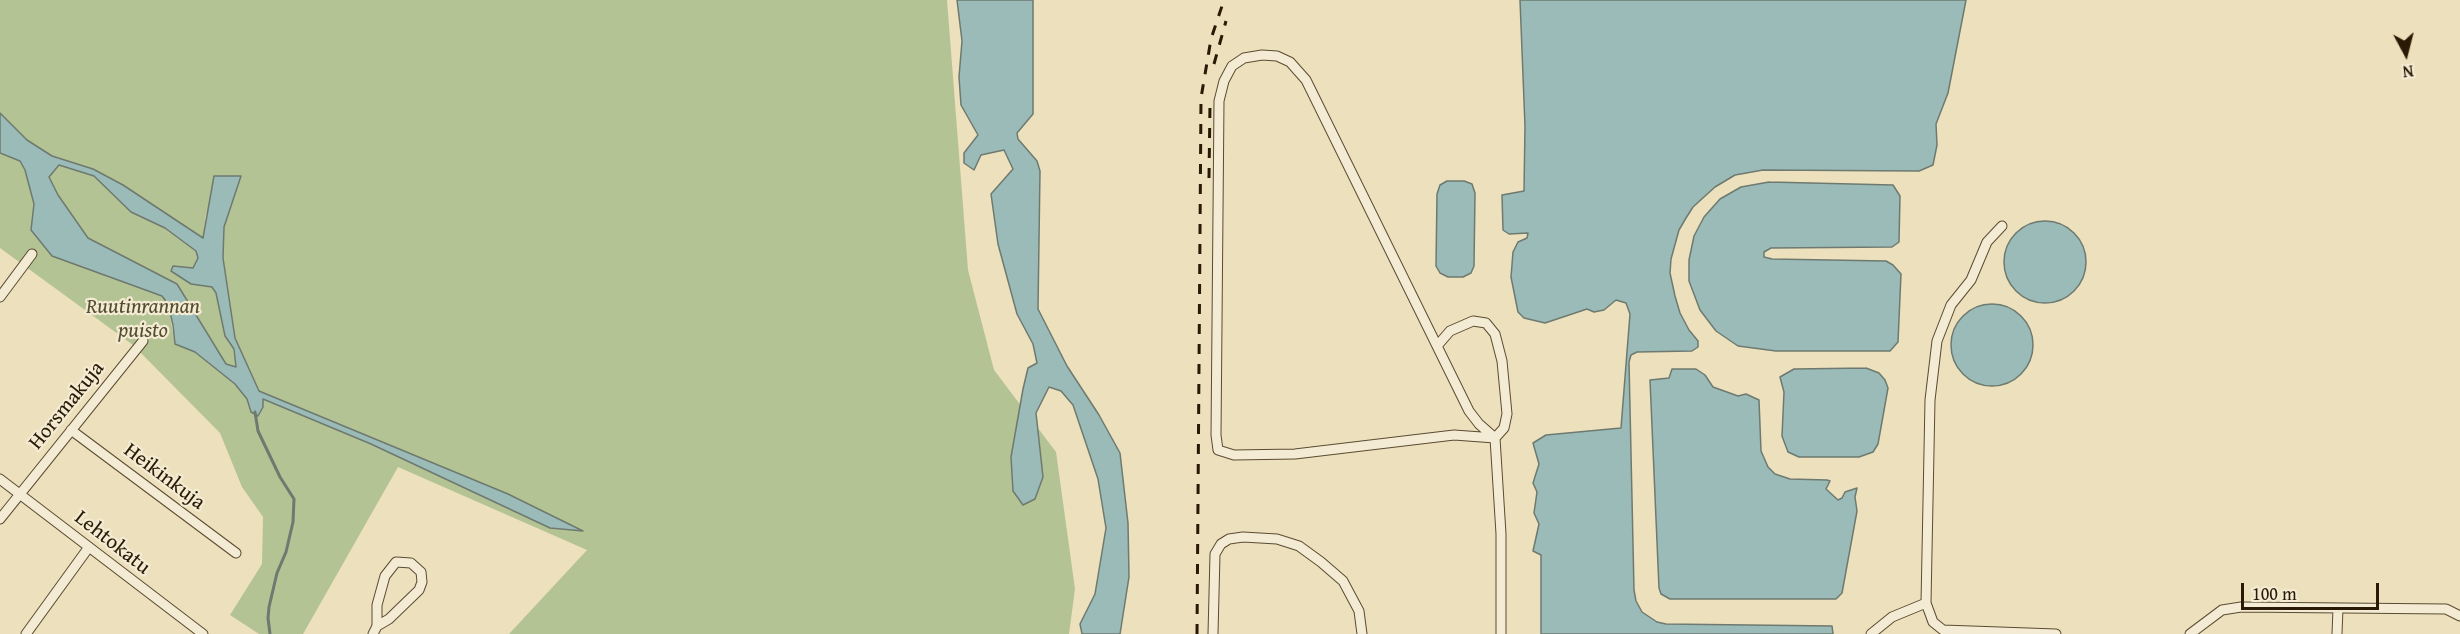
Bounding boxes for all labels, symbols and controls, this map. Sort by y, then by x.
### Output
north arrow [2376,24,2436,84]
text: N [2401,59,2415,84]
park label: Ruutinrannan puisto [86,295,200,345]
street label: Horsmakuja [24,357,110,455]
street label: Heikinkuja [118,438,210,516]
street label: Lehtokatu [69,506,155,580]
scale bar [2244,571,2382,609]
text: 100 m [2252,580,2297,607]

